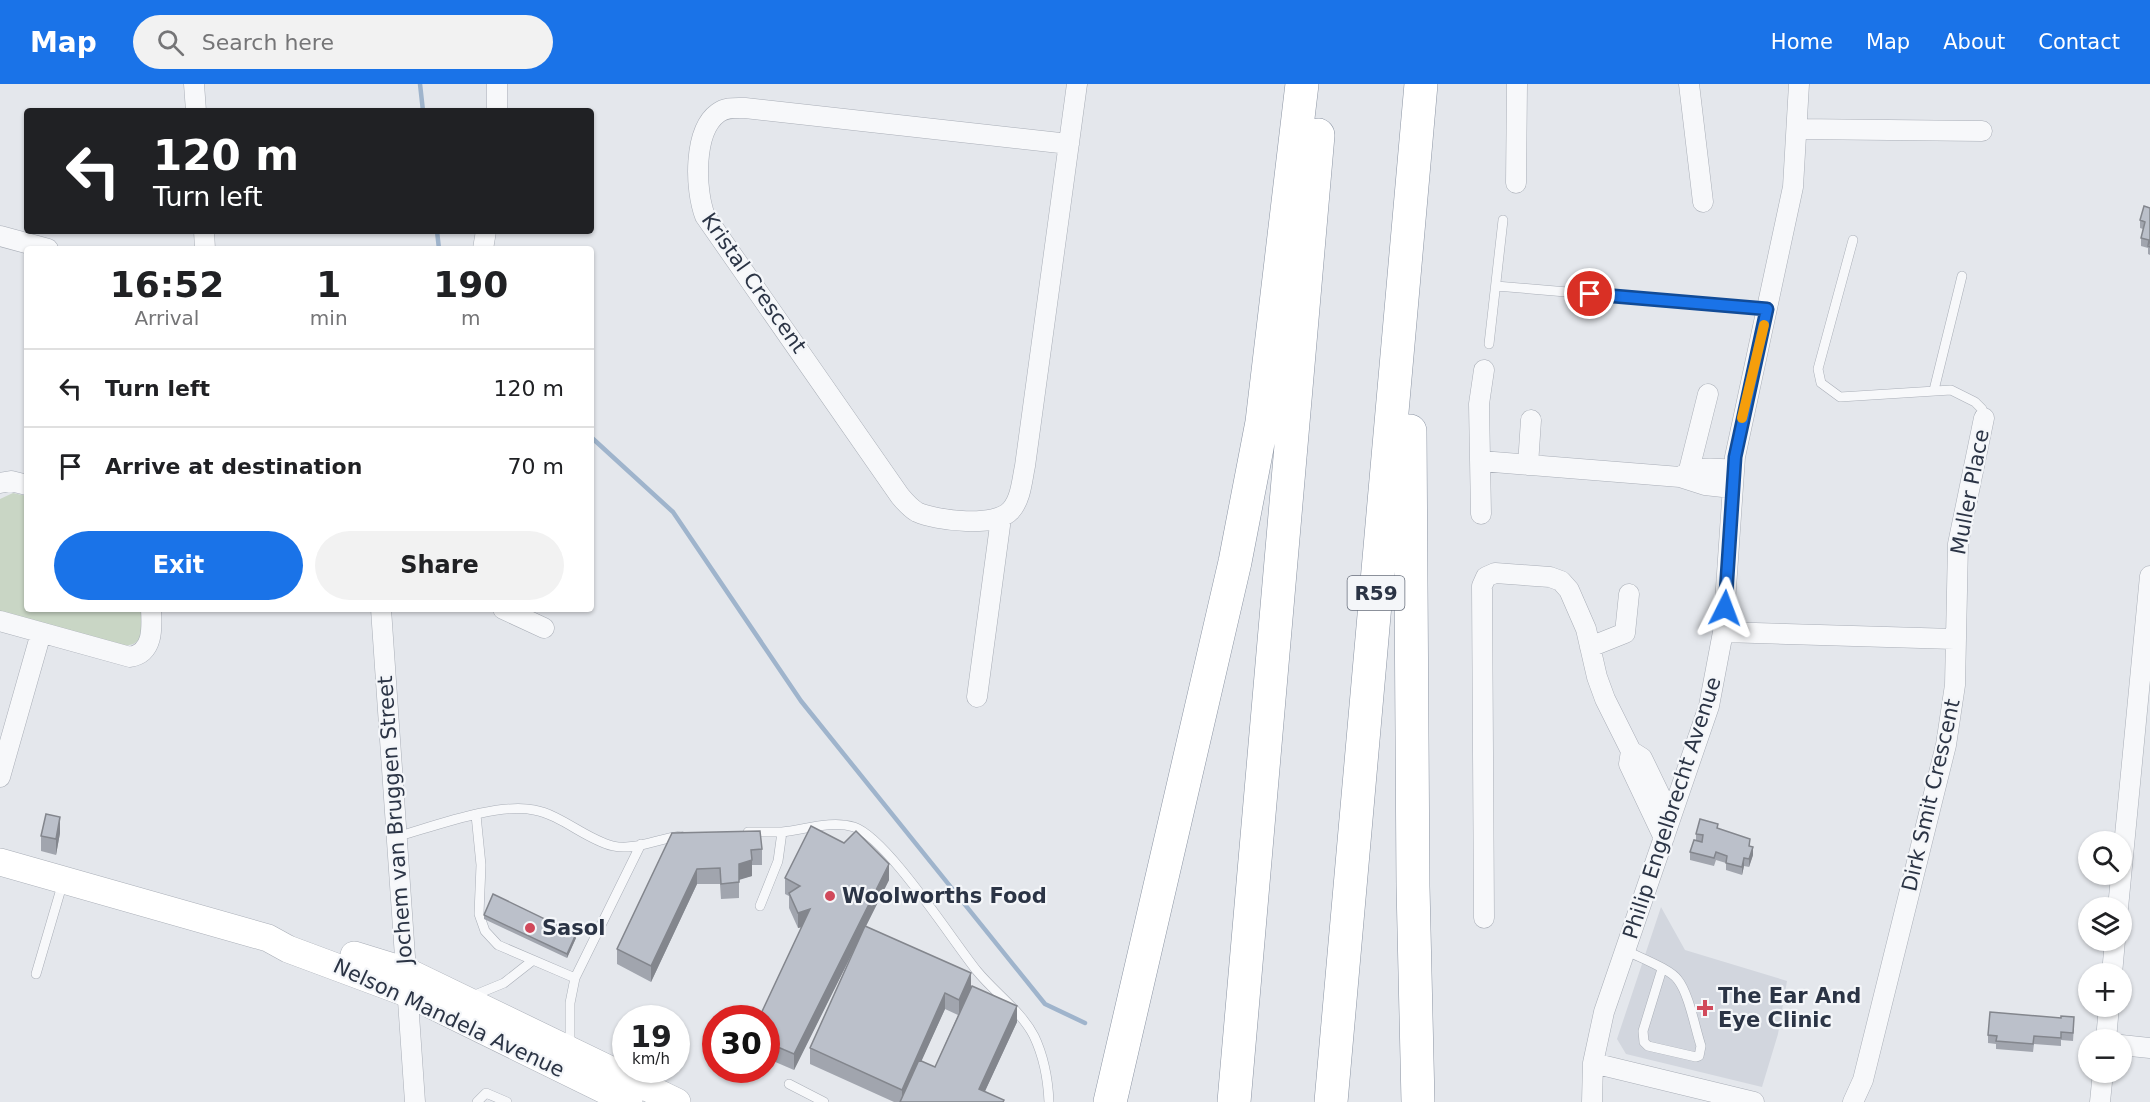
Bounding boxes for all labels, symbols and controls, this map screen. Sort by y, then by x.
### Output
search box [133,15,553,69]
text: Map [30,26,97,59]
icon: search [154,26,187,59]
text: Search here [202,30,334,55]
text: Home [1771,30,1833,54]
text: Map [1866,30,1910,54]
text: About [1943,30,2005,54]
text: Contact [2038,30,2120,54]
text: 120 m [153,131,299,180]
icon: left [54,132,132,210]
text: Turn left [153,181,263,212]
street label: Kristal Crescent [697,208,811,358]
text: 16:52 [110,264,224,305]
text: 1 [316,264,341,305]
text: 190 [433,264,508,305]
pin [1564,268,1615,319]
icon: arrive [1573,277,1606,310]
text: Arrival [134,306,199,330]
text: min [310,306,348,330]
text: m [461,306,481,330]
icon: left [54,372,87,405]
text: Turn left [105,376,210,401]
text: 120 m [494,376,564,401]
street label: Muller Place [1946,427,1994,557]
icon: arrive [54,450,87,483]
text: Arrive at destination [105,454,362,479]
text: 70 m [508,454,564,479]
button: Exit [54,531,303,600]
button: Share [315,531,564,600]
road number: R59 [1348,576,1404,610]
position arrow [1693,576,1757,640]
street label: Philip Engelbrecht Avenue [1618,674,1726,942]
street label: Jochem van Bruggen Street [373,675,417,967]
street label: Dirk Smit Crescent [1897,696,1965,894]
map controls [2078,831,2132,1083]
button: search [2078,831,2132,885]
place label: Woolworths Food [842,884,1047,908]
marker: Woolworths Food [823,889,837,903]
button: layers [2078,897,2132,951]
place label: Sasol [542,916,605,940]
marker: Sasol [523,921,537,935]
street label: Nelson Mandela Avenue [330,954,568,1082]
button: + [2078,963,2132,1017]
place label: The Ear And Eye Clinic [1718,984,1861,1032]
marker: The Ear And Eye Clinic [1696,999,1714,1017]
speed limit sign: 30 [702,1005,780,1083]
text: 19 [630,1019,672,1054]
button: − [2078,1029,2132,1083]
text: km/h [632,1050,670,1068]

